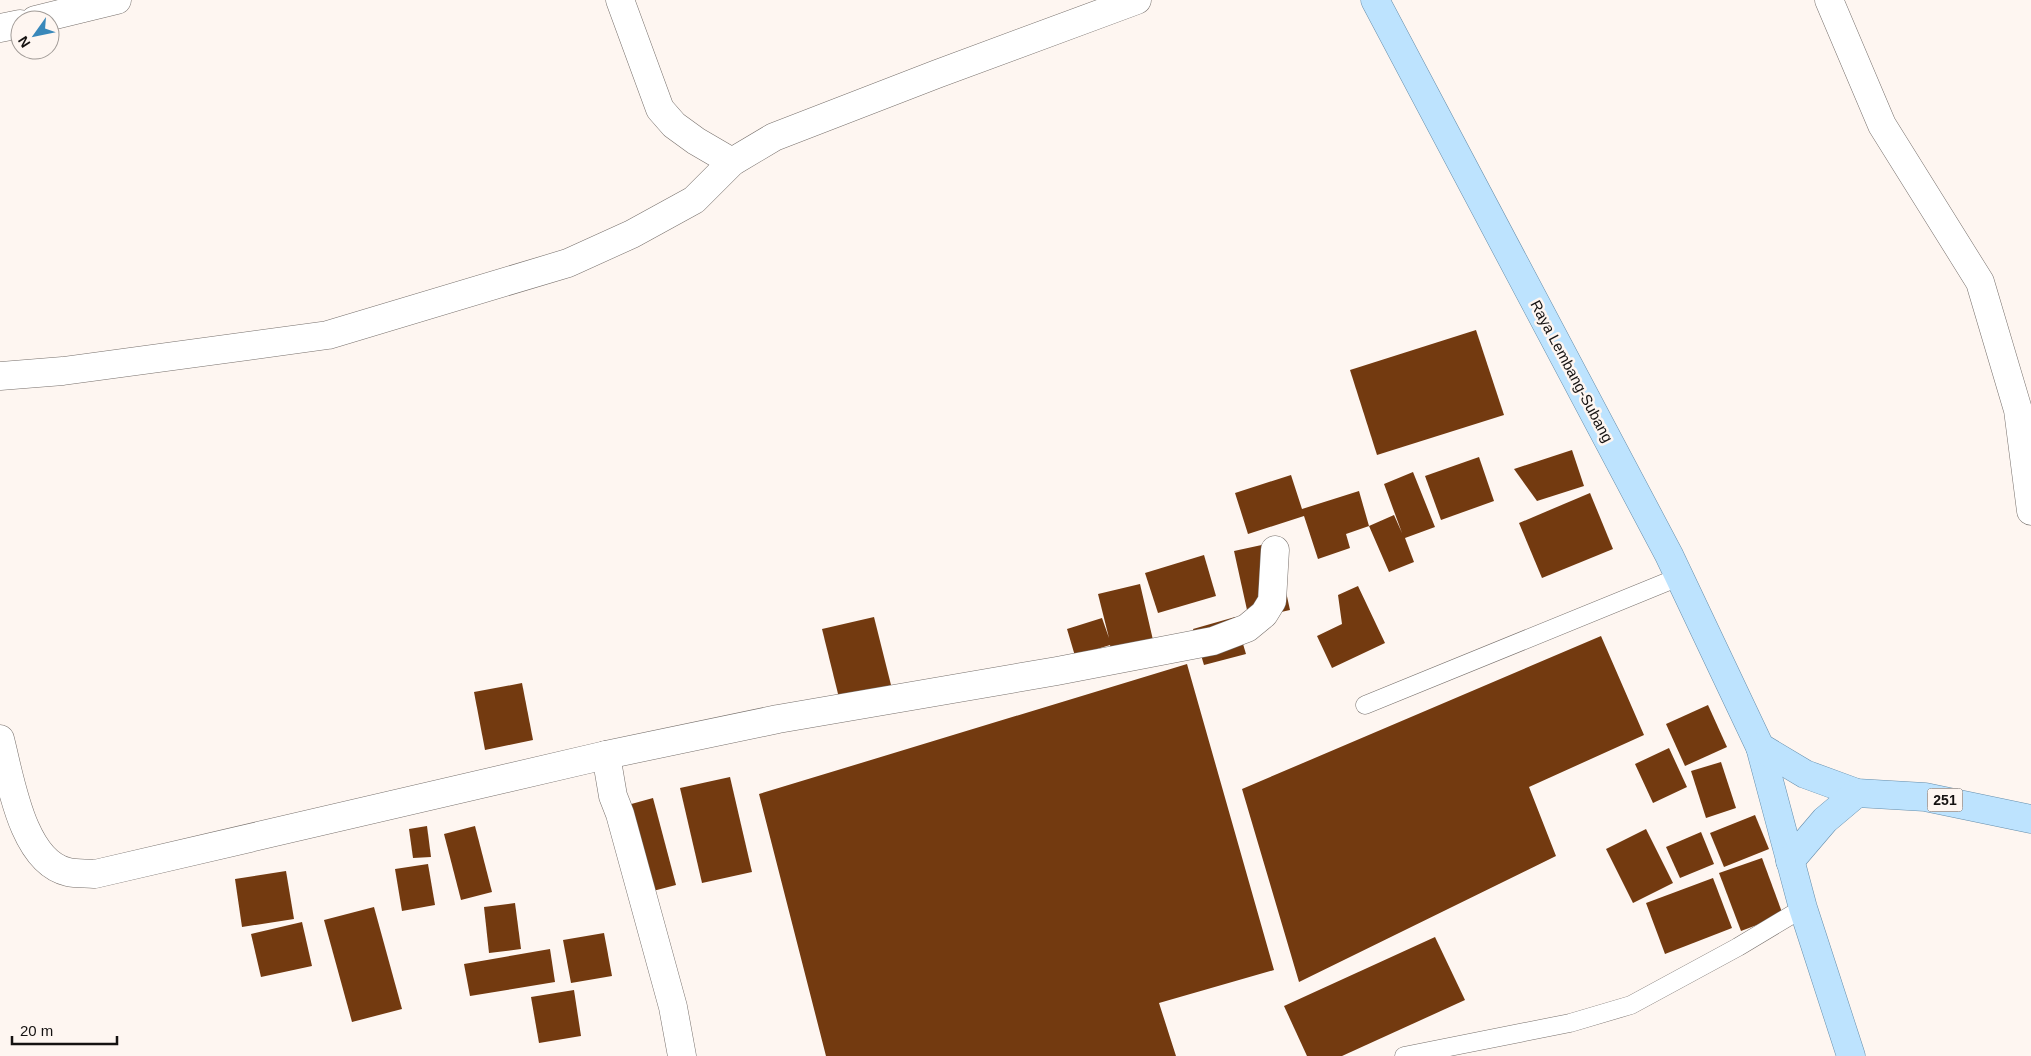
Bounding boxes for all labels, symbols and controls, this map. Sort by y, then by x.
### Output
north arrow [10,10,60,60]
text: N [15,33,34,51]
street label: Raya Lembang-Subang [1527,297,1617,445]
road number: 251 [1928,788,1962,812]
scale bar [12,1014,118,1046]
text: 20 m [20,1022,53,1039]

